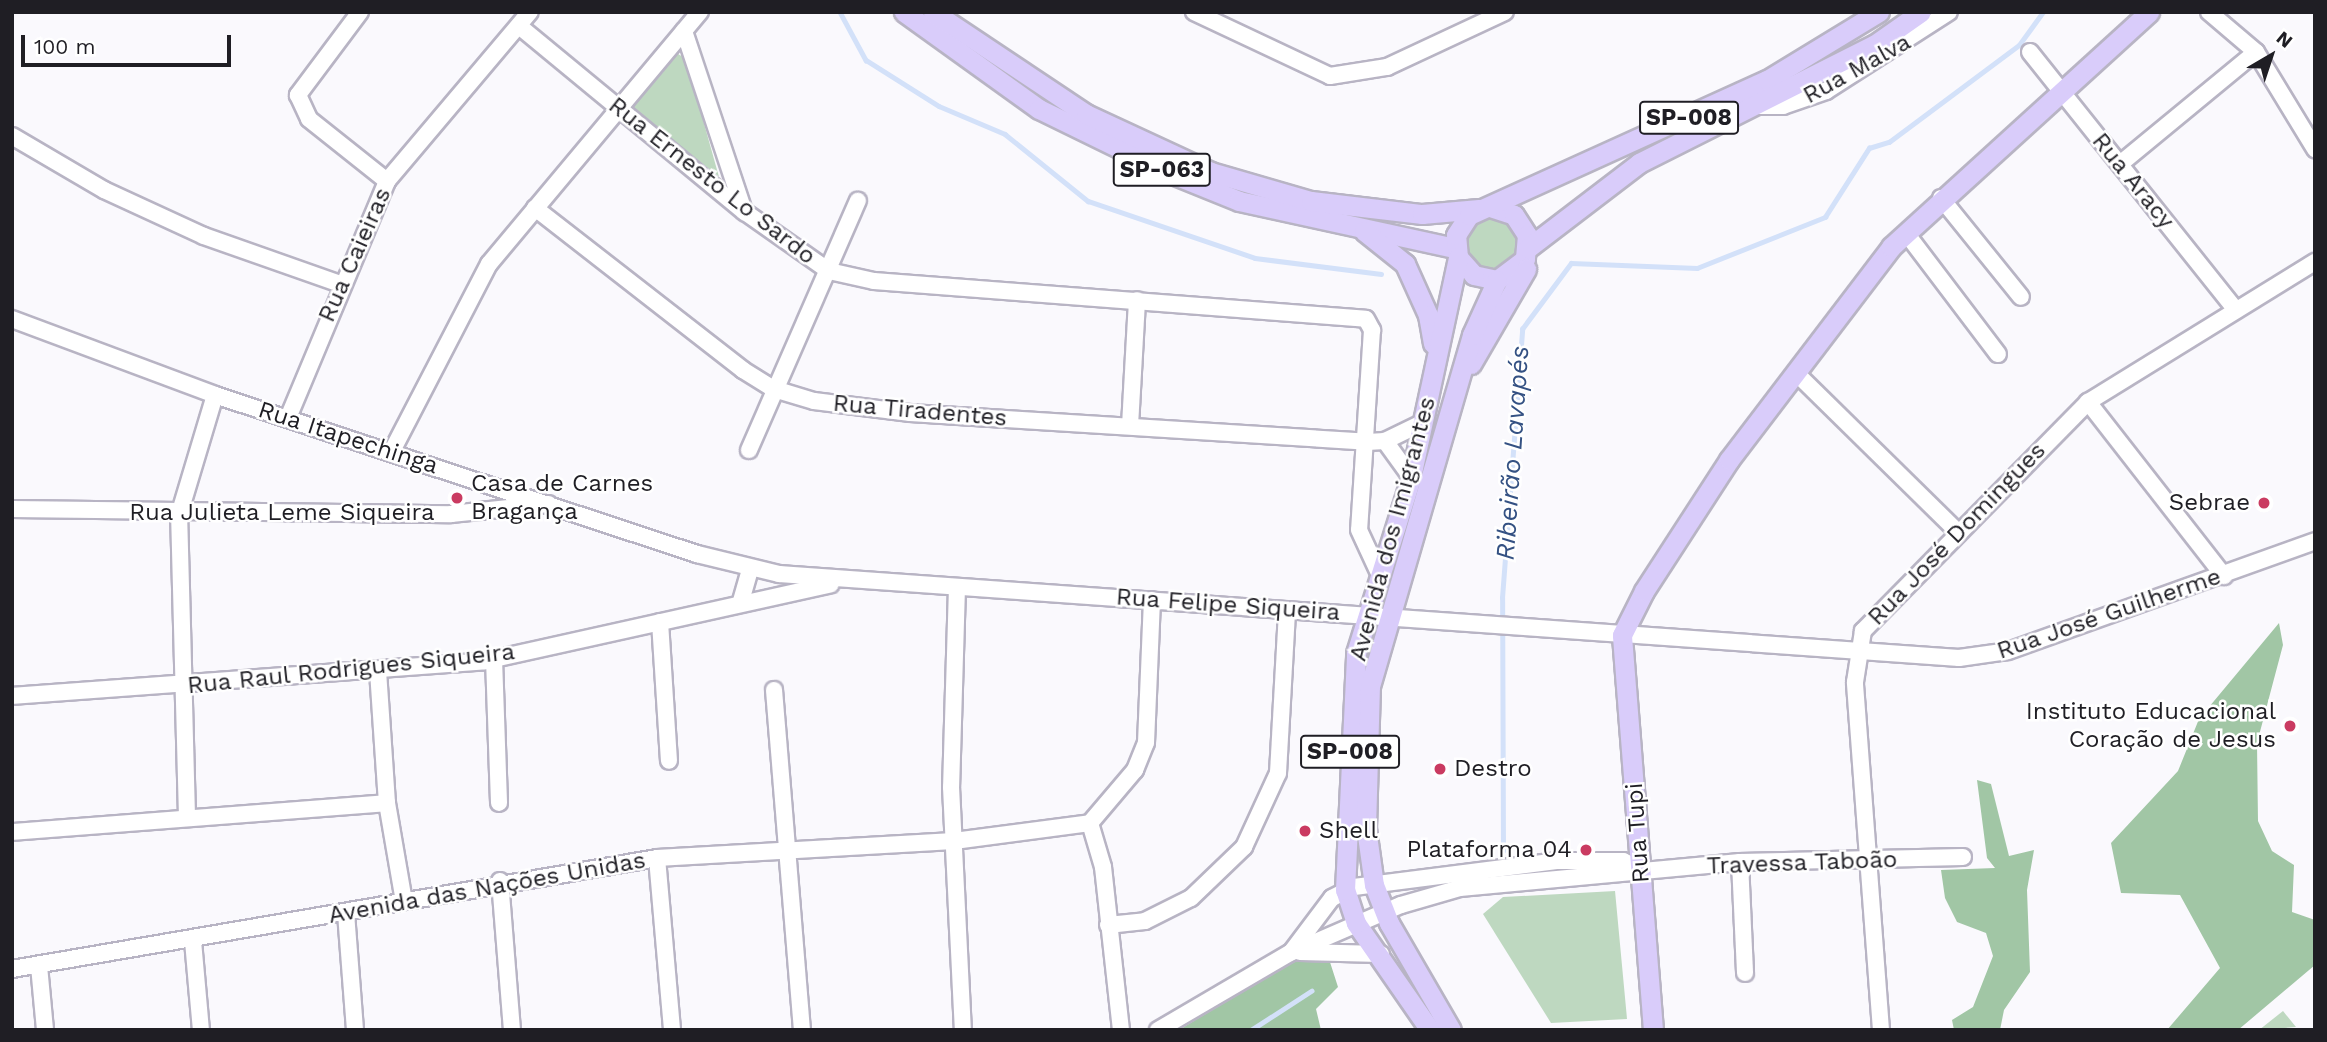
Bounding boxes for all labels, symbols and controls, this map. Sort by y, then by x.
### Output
scale bar [24,21,234,65]
north arrow [2236,21,2306,91]
text: N [2272,26,2297,53]
street label: Rua Malva [1798,28,1916,110]
text: 100 m [34,34,96,59]
street label: Rua Ernesto Lo Sardo [602,91,822,271]
road number: SP-008 [1638,99,1740,138]
street label: Rua Aracy [2085,127,2181,235]
road number: SP-063 [1111,150,1213,190]
street label: Rua Caieiras [312,183,398,327]
water label: Ribeirão Lavapés [1490,345,1536,561]
street label: Rua Tiradentes [831,389,1009,433]
street label: Avenida dos Imigrantes [1344,393,1442,665]
street label: Rua Itapechinga [254,395,442,481]
street label: Rua José Domingues [1862,436,2052,632]
place label: Casa de Carnes Bragança [471,470,654,526]
place label: Sebrae [2169,489,2250,517]
marker: Casa de Carnes Bragança [449,490,465,506]
marker: Sebrae [2256,495,2272,511]
street label: Rua Julieta Leme Siqueira [128,499,436,527]
street label: Rua José Guilherme [1993,562,2225,666]
street label: Rua Felipe Siqueira [1115,583,1341,627]
street label: Rua Raul Rodrigues Siqueira [185,637,517,701]
place label: Instituto Educacional Coração de Jesus [2026,698,2276,754]
marker: Instituto Educacional Coração de Jesus [2282,718,2298,734]
road number: SP-008 [1299,732,1401,772]
place label: Destro [1454,755,1532,783]
marker: Destro [1432,761,1448,777]
street label: Rua Tupi [1620,781,1656,885]
place label: Shell [1319,817,1378,845]
marker: Shell [1297,823,1313,839]
place label: Plataforma 04 [1406,836,1572,864]
marker: Plataforma 04 [1578,842,1594,858]
street label: Travessa Taboão [1706,845,1898,881]
street label: Avenida das Nações Unidas [326,846,648,930]

